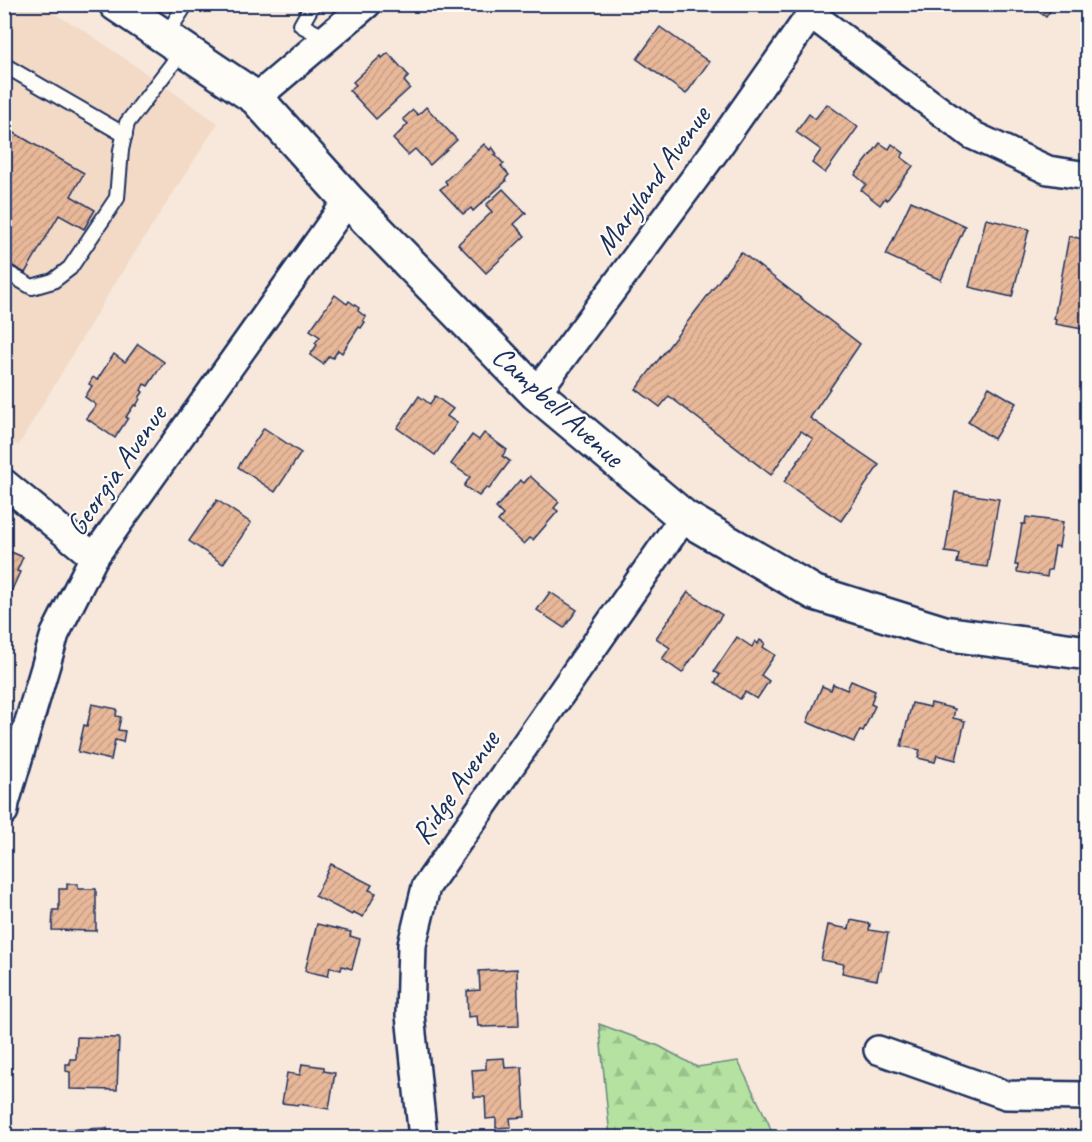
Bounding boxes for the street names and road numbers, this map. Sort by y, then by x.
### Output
street label: Maryland Avenue [585,97,720,262]
street label: Campbell Avenue [484,337,633,477]
street label: Georgia Avenue [57,395,176,543]
street label: Ridge Avenue [402,721,509,851]

